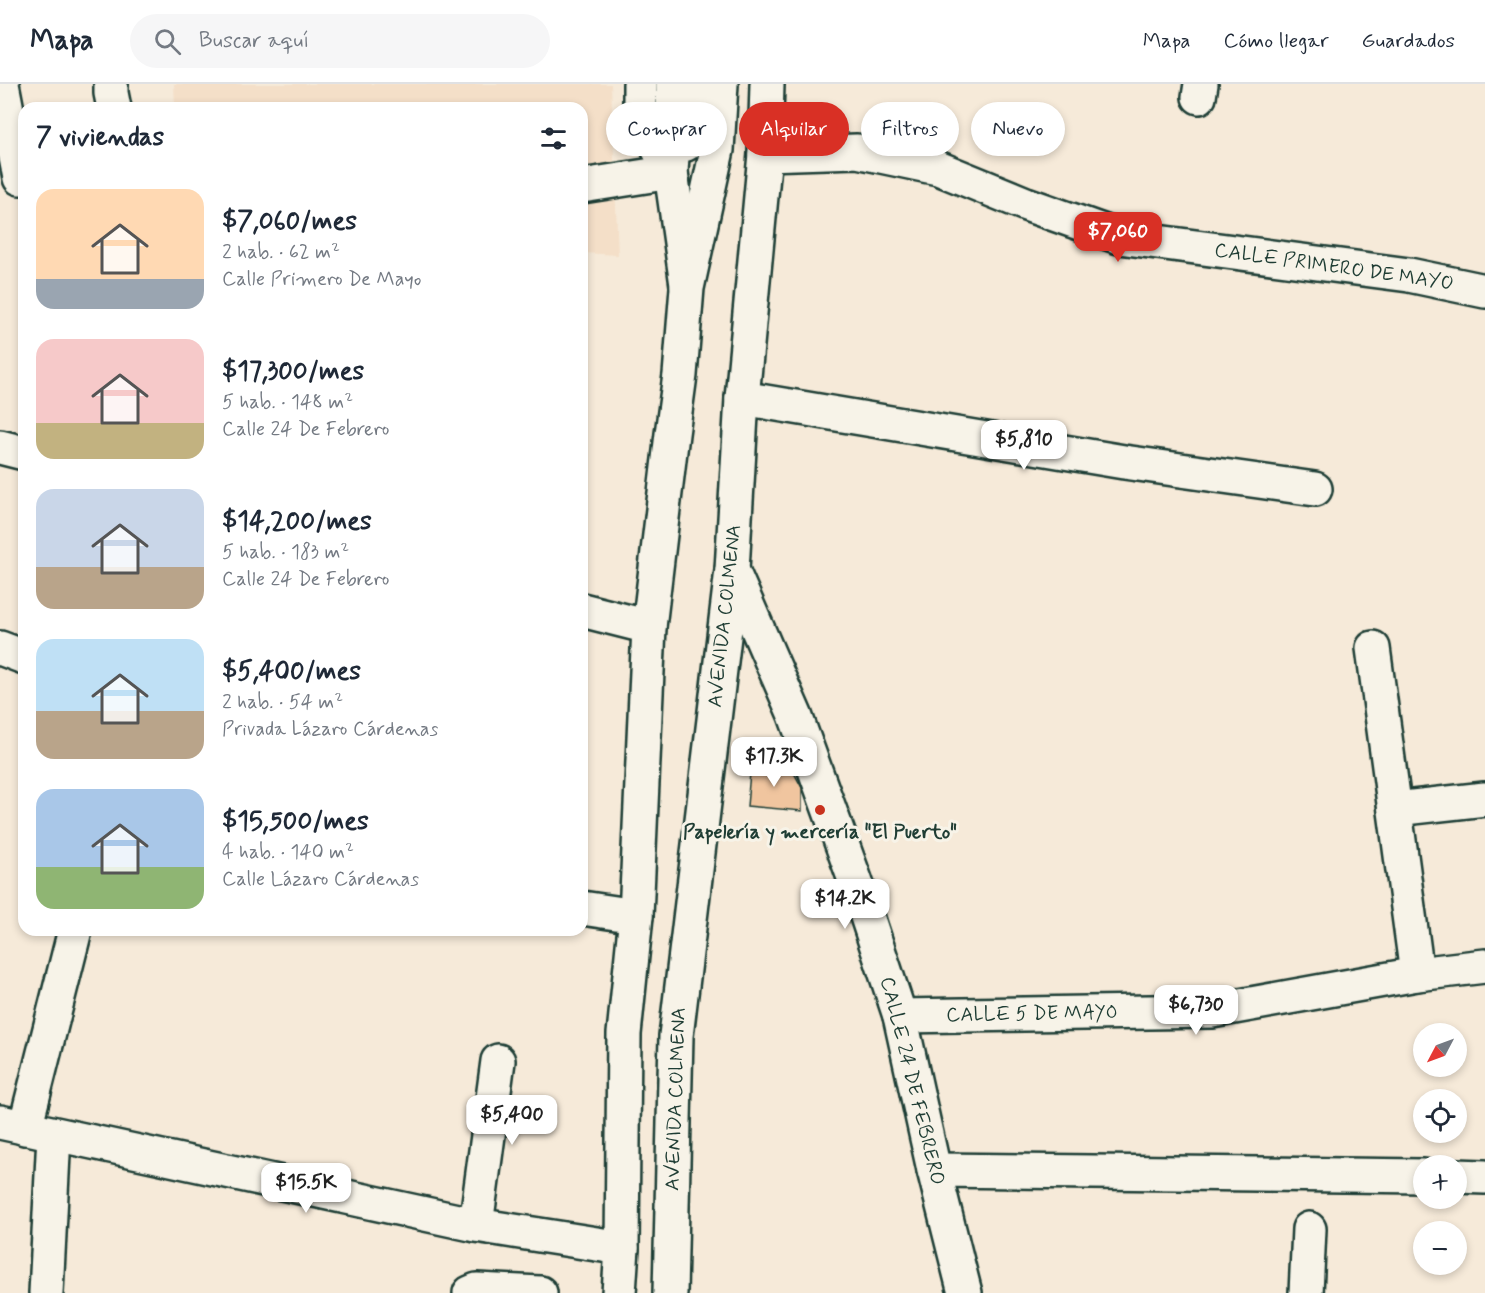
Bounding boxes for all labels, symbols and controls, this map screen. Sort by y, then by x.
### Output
search box [130,14,550,68]
text: Mapa [30,23,94,60]
icon: search [151,25,184,58]
text: Buscar aquí [199,27,309,55]
text: Mapa [1143,27,1191,55]
text: Cómo llegar [1224,27,1329,55]
text: Guardados [1362,27,1455,55]
chip: Comprar [606,102,727,156]
chip: Alquilar [739,102,849,156]
chip: Filtros [861,102,959,156]
chip: Nuevo [971,102,1065,156]
text: 7 viviendas [36,121,164,155]
icon: filters [537,122,570,155]
text: $7,060/mes [222,205,357,239]
pin: $7,060 [1069,212,1167,263]
icon: home [84,213,156,285]
text: $7,060 [1088,218,1148,245]
street label: CALLE PRIMERO DE MAYO [1213,237,1455,297]
text: 2 hab. · 62 m² [222,239,340,266]
text: Calle Primero De Mayo [222,266,422,293]
text: $17,300/mes [222,355,364,389]
icon: home [84,363,156,435]
text: 5 hab. · 148 m² [222,389,353,416]
text: Calle 24 De Febrero [222,416,389,443]
pin: $5,810 [975,420,1073,471]
text: $5,810 [995,426,1053,453]
text: $14,200/mes [222,505,372,539]
icon: home [84,513,156,585]
street label: AVENIDA COLMENA [702,523,748,709]
text: 5 hab. · 183 m² [222,539,349,566]
text: Calle 24 De Febrero [222,566,389,593]
text: $5,400/mes [222,655,361,689]
icon: home [84,663,156,735]
text: 2 hab. · 54 m² [222,689,343,716]
text: Privada Lázaro Cárdenas [222,716,438,743]
pin: $17.3K [725,737,823,788]
text: $17.3K [745,743,803,770]
marker: Papelería y mercería "El Puerto" [813,803,827,817]
text: $15,500/mes [222,805,369,839]
icon: home [84,813,156,885]
place label: Papelería y mercería "El Puerto" [683,819,957,846]
text: 4 hab. · 140 m² [222,839,354,866]
text: Calle Lázaro Cárdenas [222,866,419,893]
pin: $14.2K [796,879,894,930]
text: $14.2K [815,885,875,912]
street label: CALLE 24 DE FEBRERO [873,974,951,1188]
pin: $6,730 [1147,985,1245,1036]
text: $6,730 [1168,991,1224,1018]
street label: CALLE 5 DE MAYO [946,999,1118,1029]
street label: AVENIDA COLMENA [659,1007,693,1191]
north arrow [1413,1023,1467,1077]
map controls [1413,1023,1467,1275]
button: locate [1413,1089,1467,1143]
pin: $5,400 [463,1095,561,1146]
text: $5,400 [480,1101,544,1128]
button: + [1413,1155,1467,1209]
pin: $15.5K [257,1163,355,1214]
text: $15.5K [275,1169,337,1196]
button: − [1413,1221,1467,1275]

